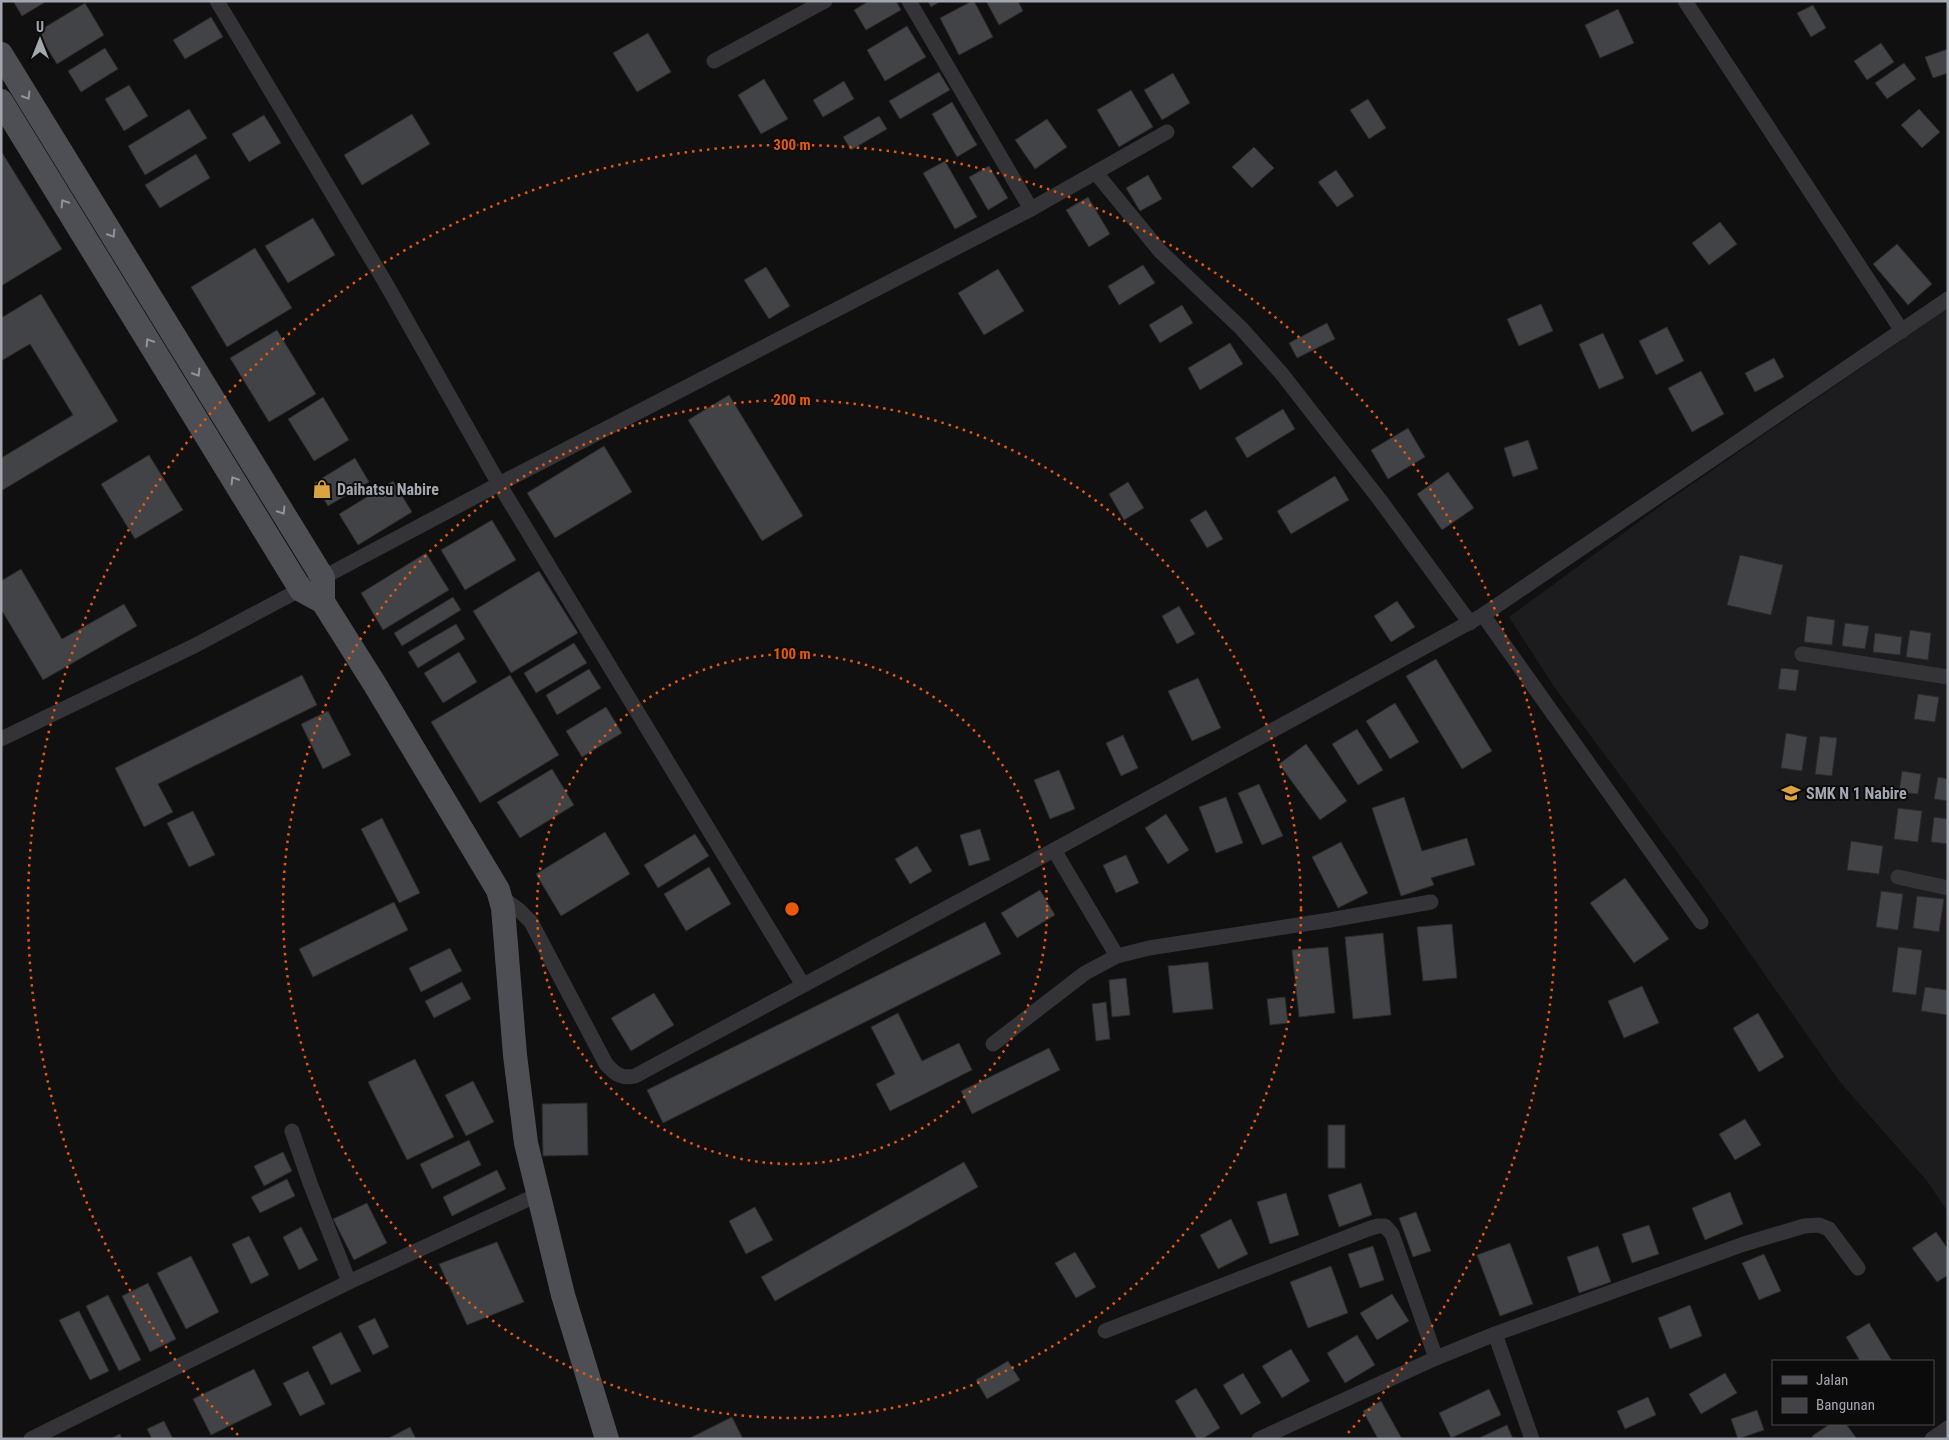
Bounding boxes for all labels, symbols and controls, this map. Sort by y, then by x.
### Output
north arrow [15,15,65,65]
text: U [36,19,44,35]
one-way arrow [20,90,30,99]
text: 300 m [773,136,811,154]
one-way arrow [60,199,70,208]
one-way arrow [105,229,115,238]
one-way arrow [145,338,155,347]
one-way arrow [190,367,200,376]
text: 200 m [773,391,811,409]
one-way arrow [230,477,240,486]
shop icon: Daihatsu Nabire [311,478,333,500]
place label: Daihatsu Nabire [337,480,439,499]
one-way arrow [275,506,285,515]
text: 100 m [773,645,811,663]
school or university icon: SMK N 1 Nabire [1780,782,1802,804]
place label: SMK N 1 Nabire [1806,784,1907,803]
centre of rings [783,900,801,918]
legend [1772,1360,1934,1425]
text: Jalan [1816,1371,1848,1389]
text: Bangunan [1816,1396,1875,1414]

